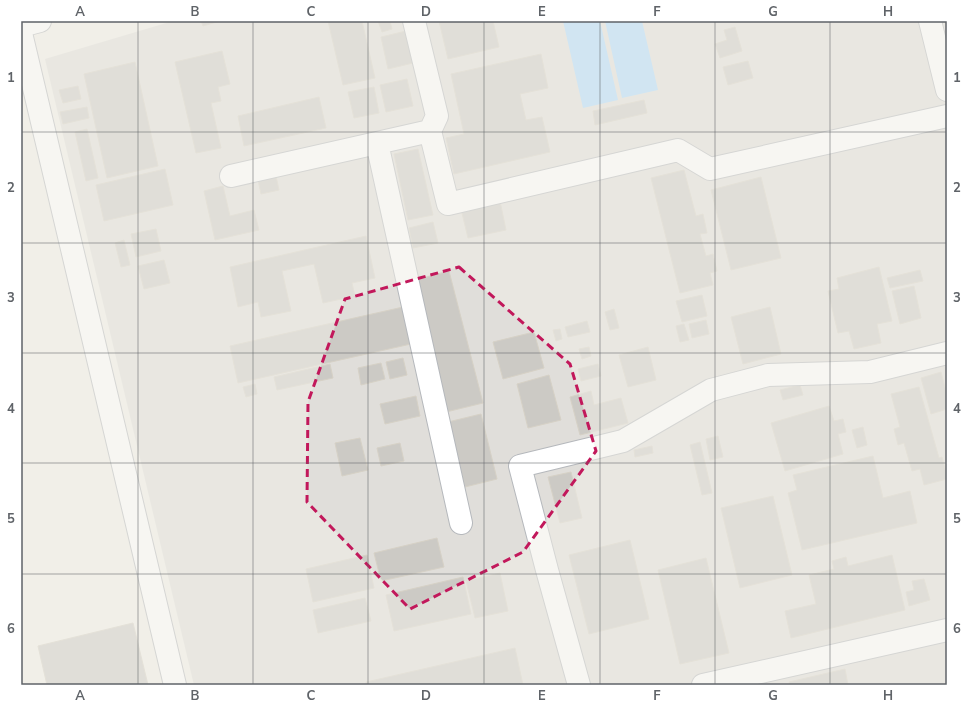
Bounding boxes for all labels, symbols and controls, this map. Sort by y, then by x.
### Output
text: A [75,3,85,21]
text: B [191,3,200,21]
text: C [307,3,316,21]
text: D [421,3,431,21]
text: E [538,3,546,21]
text: F [653,3,661,21]
text: G [768,3,778,21]
text: H [883,3,893,21]
text: 1 [7,69,15,87]
text: 1 [953,69,961,87]
text: 2 [7,179,15,197]
text: 2 [953,179,961,197]
text: 3 [7,289,15,307]
text: 3 [953,289,961,307]
text: 4 [7,400,15,418]
text: 4 [953,400,961,418]
text: 5 [7,510,15,528]
text: 5 [953,510,961,528]
text: 6 [7,620,15,638]
text: 6 [953,620,961,638]
text: A [75,687,85,705]
text: B [191,687,200,705]
text: C [307,687,316,705]
text: D [421,687,431,705]
text: E [538,687,546,705]
text: F [653,687,661,705]
text: G [768,687,778,705]
text: H [883,687,893,705]

